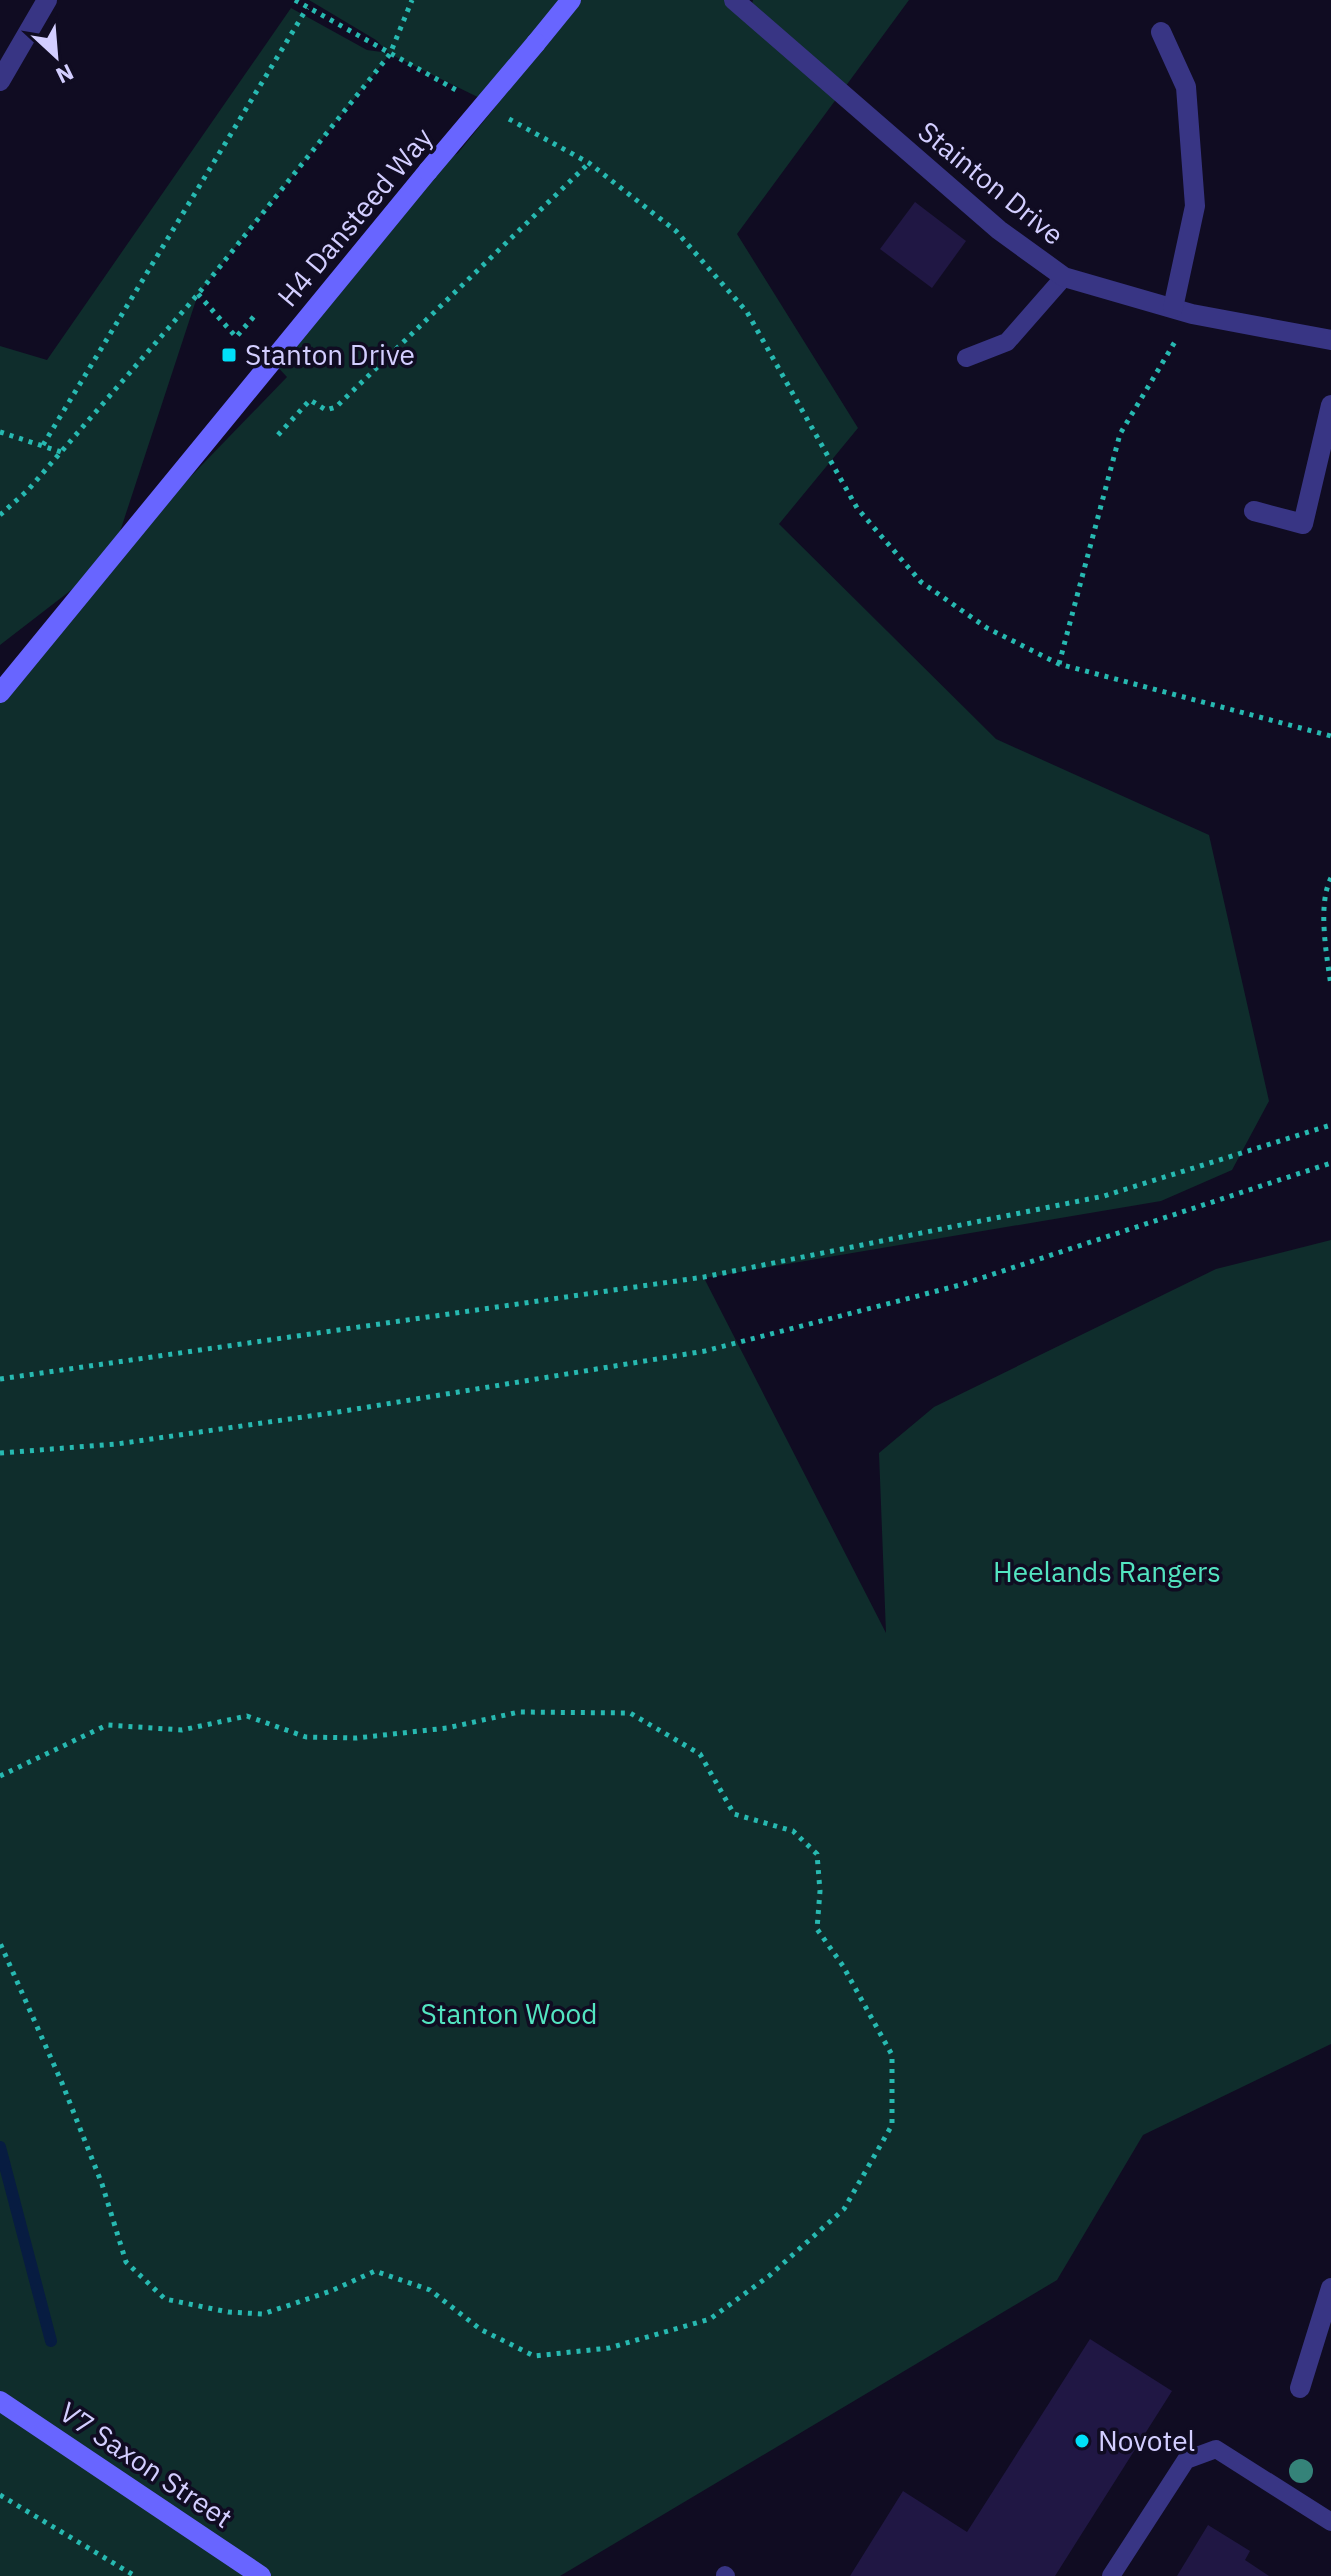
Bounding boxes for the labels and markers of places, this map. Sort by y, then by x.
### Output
place label: Stanton Drive [245,336,415,373]
marker: Stanton Drive [220,346,238,364]
place label: Novotel [1098,2422,1195,2459]
marker: Novotel [1073,2432,1091,2450]

